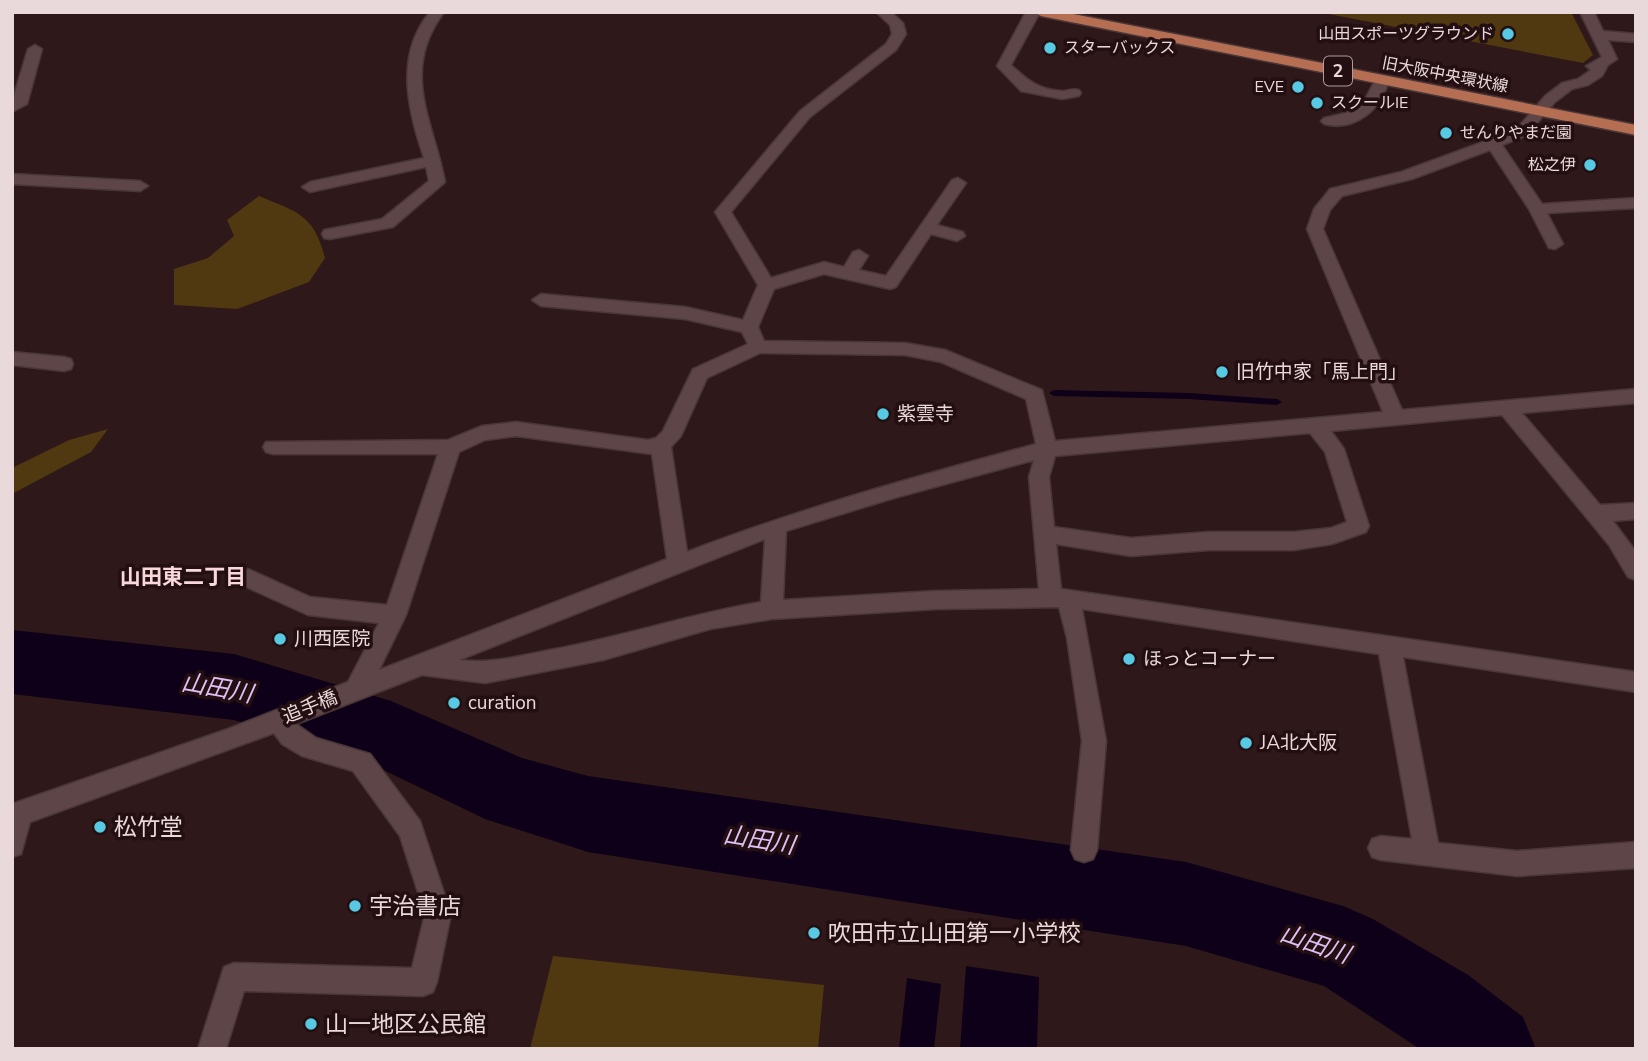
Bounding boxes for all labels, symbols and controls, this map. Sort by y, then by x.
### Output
place label: 山田スポーツグラウンド [1318,23,1494,45]
marker: 山田スポーツグラウンド [1500,26,1516,42]
place label: スターバックス [1064,37,1175,59]
marker: スターバックス [1042,40,1058,56]
street label: 旧大阪中央環状線 [1380,52,1510,98]
road number: 2 [1324,56,1352,86]
place label: EVE [1254,76,1284,98]
marker: EVE [1290,79,1306,95]
place label: スクールIE [1331,92,1408,114]
marker: スクールIE [1309,95,1325,111]
place label: せんりやまだ園 [1460,122,1572,144]
marker: せんりやまだ園 [1438,125,1454,141]
place label: 松之伊 [1528,154,1576,176]
marker: 松之伊 [1582,157,1598,173]
place label: 旧竹中家「馬上門」 [1236,359,1407,385]
marker: 旧竹中家「馬上門」 [1214,364,1230,380]
place label: 紫雲寺 [897,401,954,427]
marker: 紫雲寺 [875,406,891,422]
district label: 山田東二丁目 [120,563,246,591]
place label: 川西医院 [294,626,370,652]
marker: 川西医院 [272,631,288,647]
place label: ほっとコーナー [1143,646,1276,672]
marker: ほっとコーナー [1121,651,1137,667]
water label: 山田川 [179,666,258,711]
street label: 追手橋 [279,684,341,730]
place label: curation [468,690,537,716]
marker: curation [446,695,462,711]
place label: JA北大阪 [1259,730,1337,756]
marker: JA北大阪 [1238,735,1254,751]
place label: 松竹堂 [114,812,183,843]
marker: 松竹堂 [92,819,108,835]
water label: 山田川 [721,819,800,862]
place label: 宇治書店 [369,891,461,922]
marker: 宇治書店 [347,898,363,914]
water label: 山田川 [1276,917,1357,972]
place label: 吹田市立山田第一小学校 [828,918,1081,949]
marker: 吹田市立山田第一小学校 [806,925,822,941]
place label: 山一地区公民館 [325,1009,486,1040]
marker: 山一地区公民館 [303,1016,319,1032]

